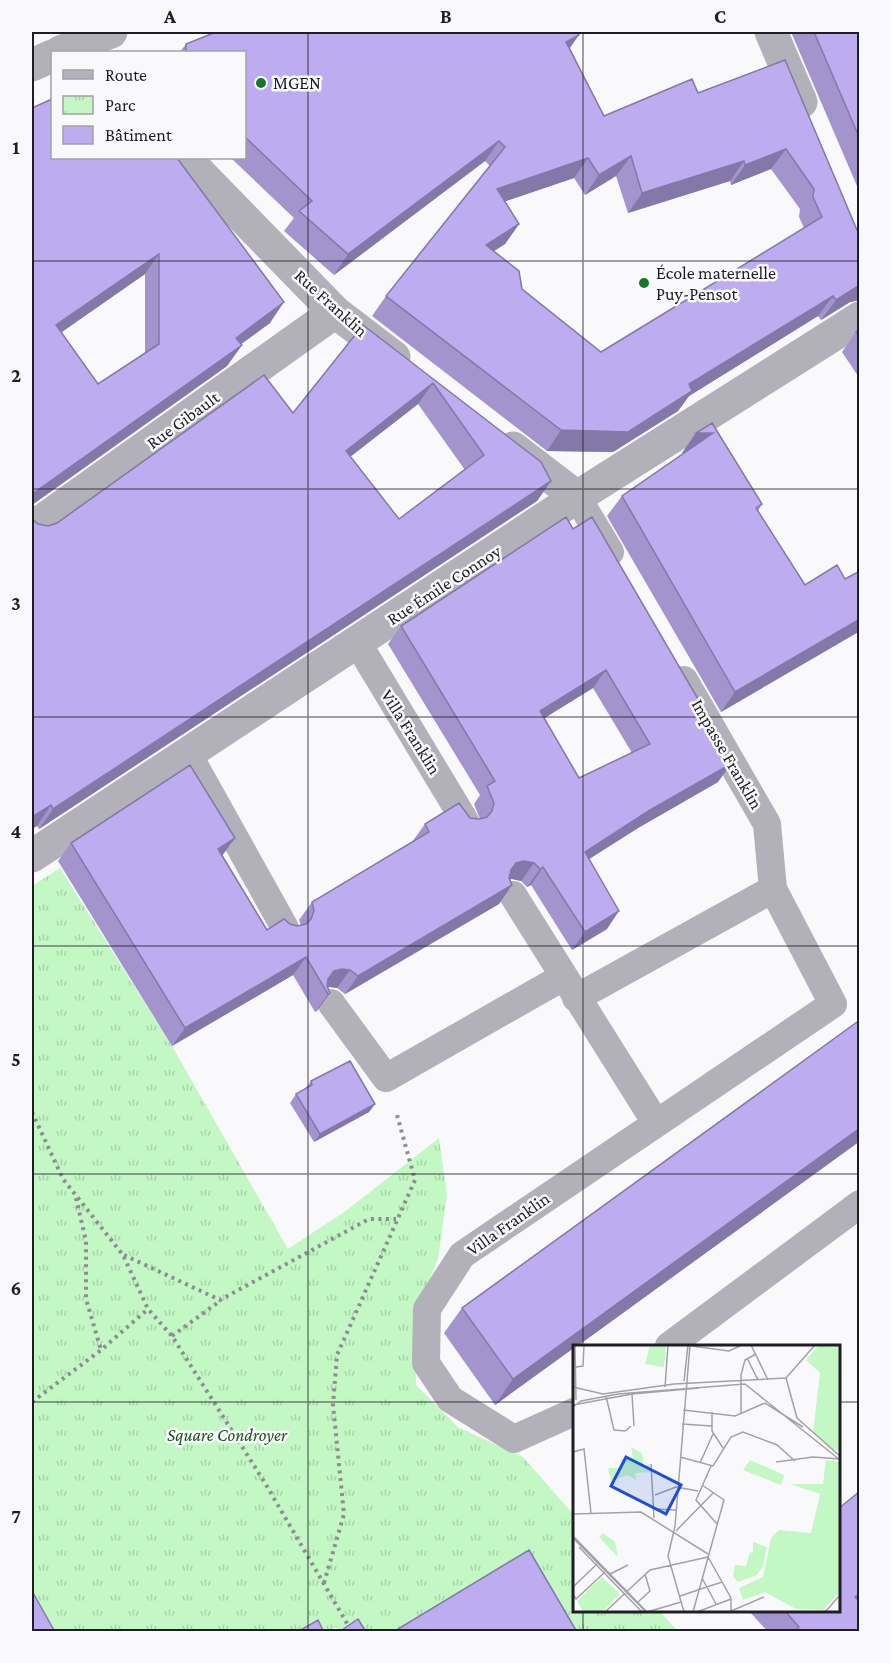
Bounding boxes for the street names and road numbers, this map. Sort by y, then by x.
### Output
street label: Rue Franklin [290,265,372,341]
street label: Rue Gibault [143,386,224,453]
street label: Rue Émile Connoy [383,540,505,629]
street label: Villa Franklin [377,686,445,778]
street label: Impasse Franklin [687,695,767,813]
street label: Villa Franklin [463,1188,553,1260]

